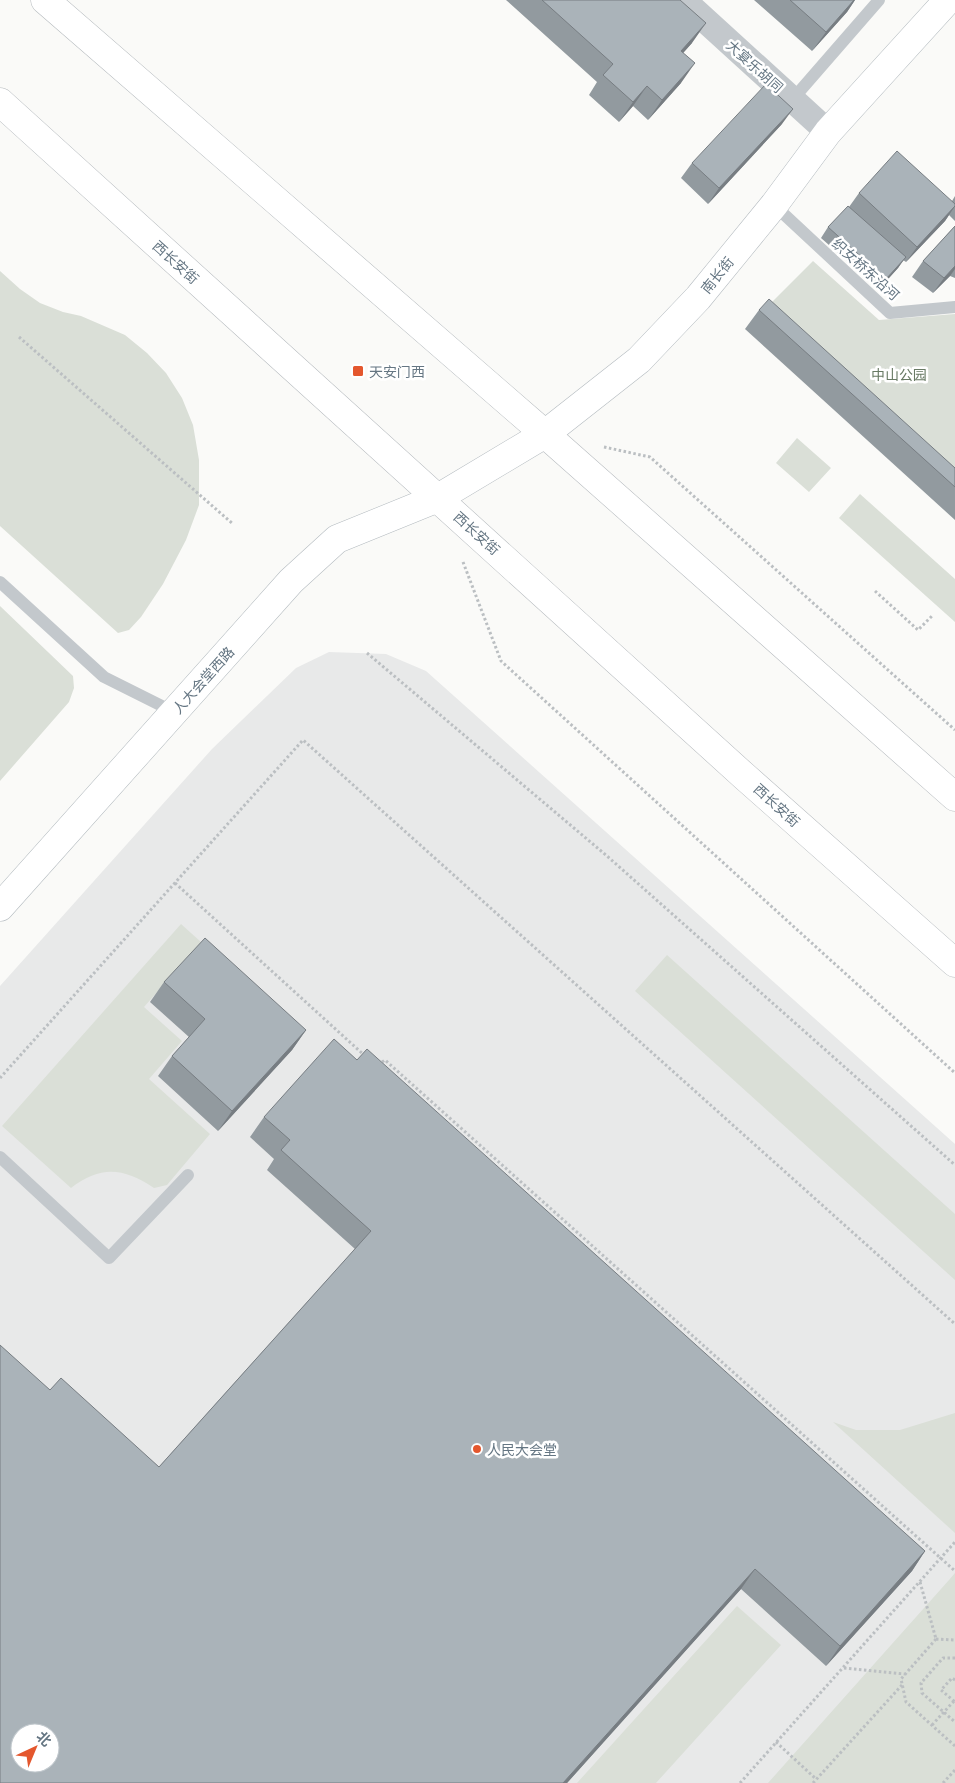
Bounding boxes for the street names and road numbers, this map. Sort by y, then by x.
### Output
street label: 大宴乐胡同 [723,36,787,96]
street label: 织女桥东沿河 [829,235,903,303]
street label: 西长安街 [150,237,202,287]
street label: 南长街 [697,253,737,297]
street label: 西长安街 [451,508,503,558]
street label: 人大会堂西路 [169,643,237,717]
street label: 西长安街 [751,780,803,830]

